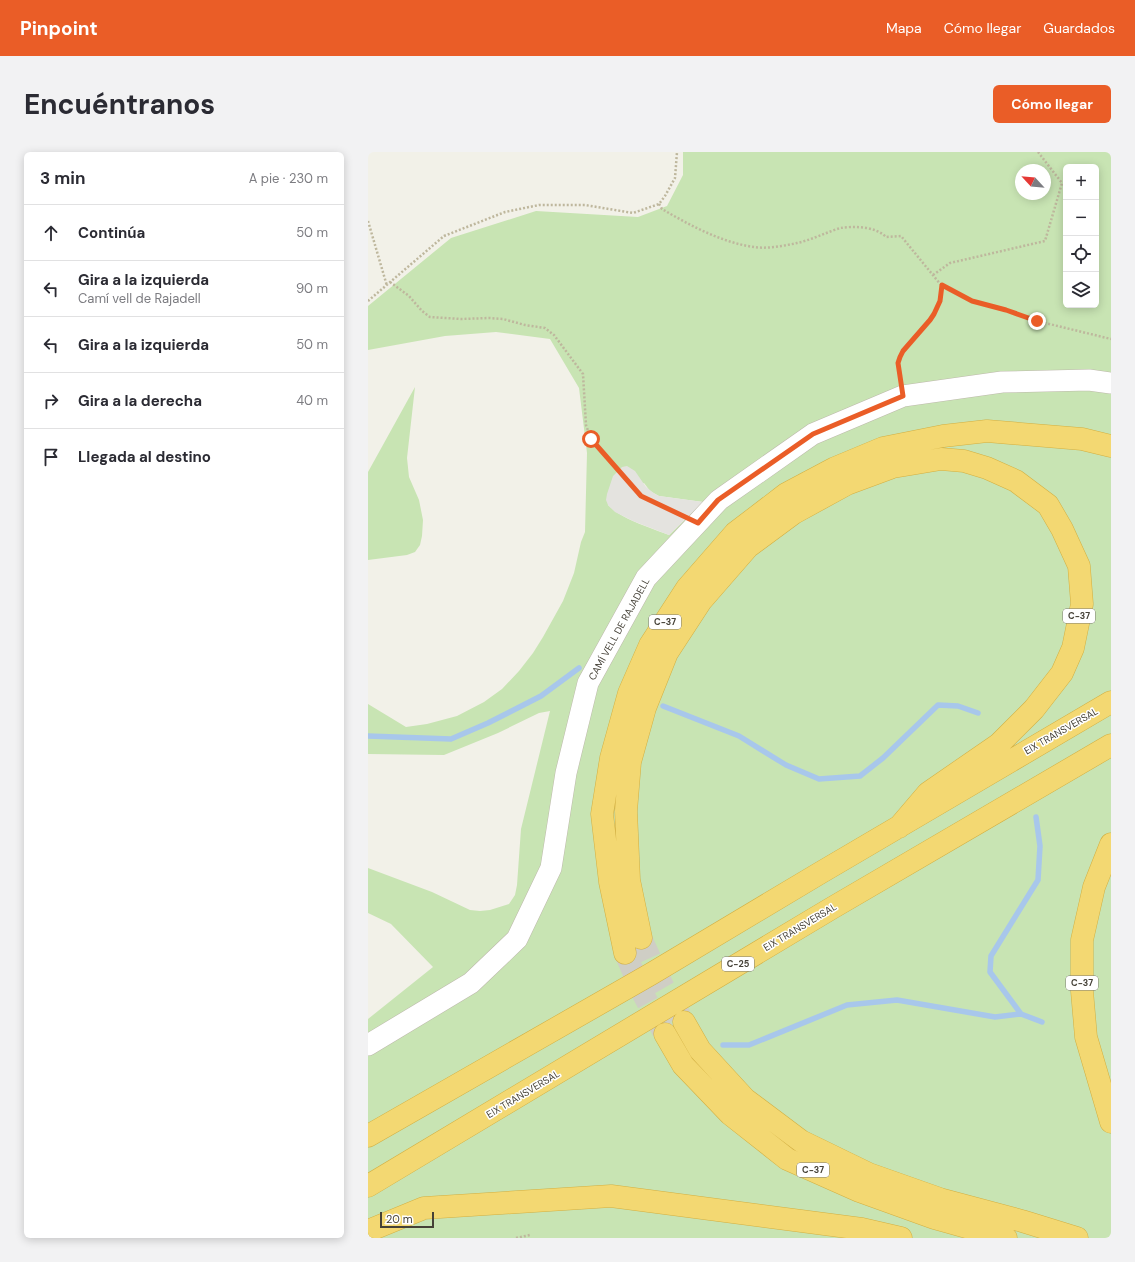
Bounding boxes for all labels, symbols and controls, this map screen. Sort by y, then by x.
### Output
text: Pinpoint [20,16,98,41]
text: Mapa [886,19,922,37]
text: Cómo llegar [944,19,1021,37]
text: Guardados [1043,19,1115,37]
button: Cómo llegar [993,85,1111,123]
text: Encuéntranos [24,86,215,123]
north arrow [1015,164,1051,200]
map controls [1063,164,1099,308]
button: + [1063,164,1099,200]
text: 3 min [40,167,85,189]
text: A pie · 230 m [249,170,328,187]
button: − [1063,200,1099,236]
icon: ahead [40,222,62,244]
text: Continúa [78,223,145,243]
text: 50 m [296,224,328,241]
button: locate [1063,236,1099,272]
text: Gira a la izquierda [78,270,209,290]
button: layers [1063,272,1099,308]
icon: left [40,278,62,300]
text: 90 m [296,280,328,297]
text: Camí vell de Rajadell [78,290,201,307]
route end [1028,312,1046,330]
icon: left [40,334,62,356]
text: Gira a la izquierda [78,335,209,355]
text: 50 m [296,336,328,353]
icon: right [40,390,62,412]
text: Gira a la derecha [78,391,202,411]
text: 40 m [296,392,328,409]
route start [582,430,600,448]
icon: arrive [40,446,62,468]
text: Llegada al destino [78,447,211,467]
street label: CAMÍ VELL DE RAJADELL [585,576,653,682]
road number: C-37 [1063,609,1095,623]
road number: C-37 [649,615,681,629]
street label: EIX TRANSVERSAL [1022,705,1100,757]
street label: EIX TRANSVERSAL [761,900,839,954]
road number: C-25 [722,957,754,971]
road number: C-37 [1066,976,1098,990]
street label: EIX TRANSVERSAL [484,1067,562,1121]
road number: C-37 [797,1163,829,1177]
scale bar [380,1210,434,1229]
text: 20 m [386,1212,412,1226]

